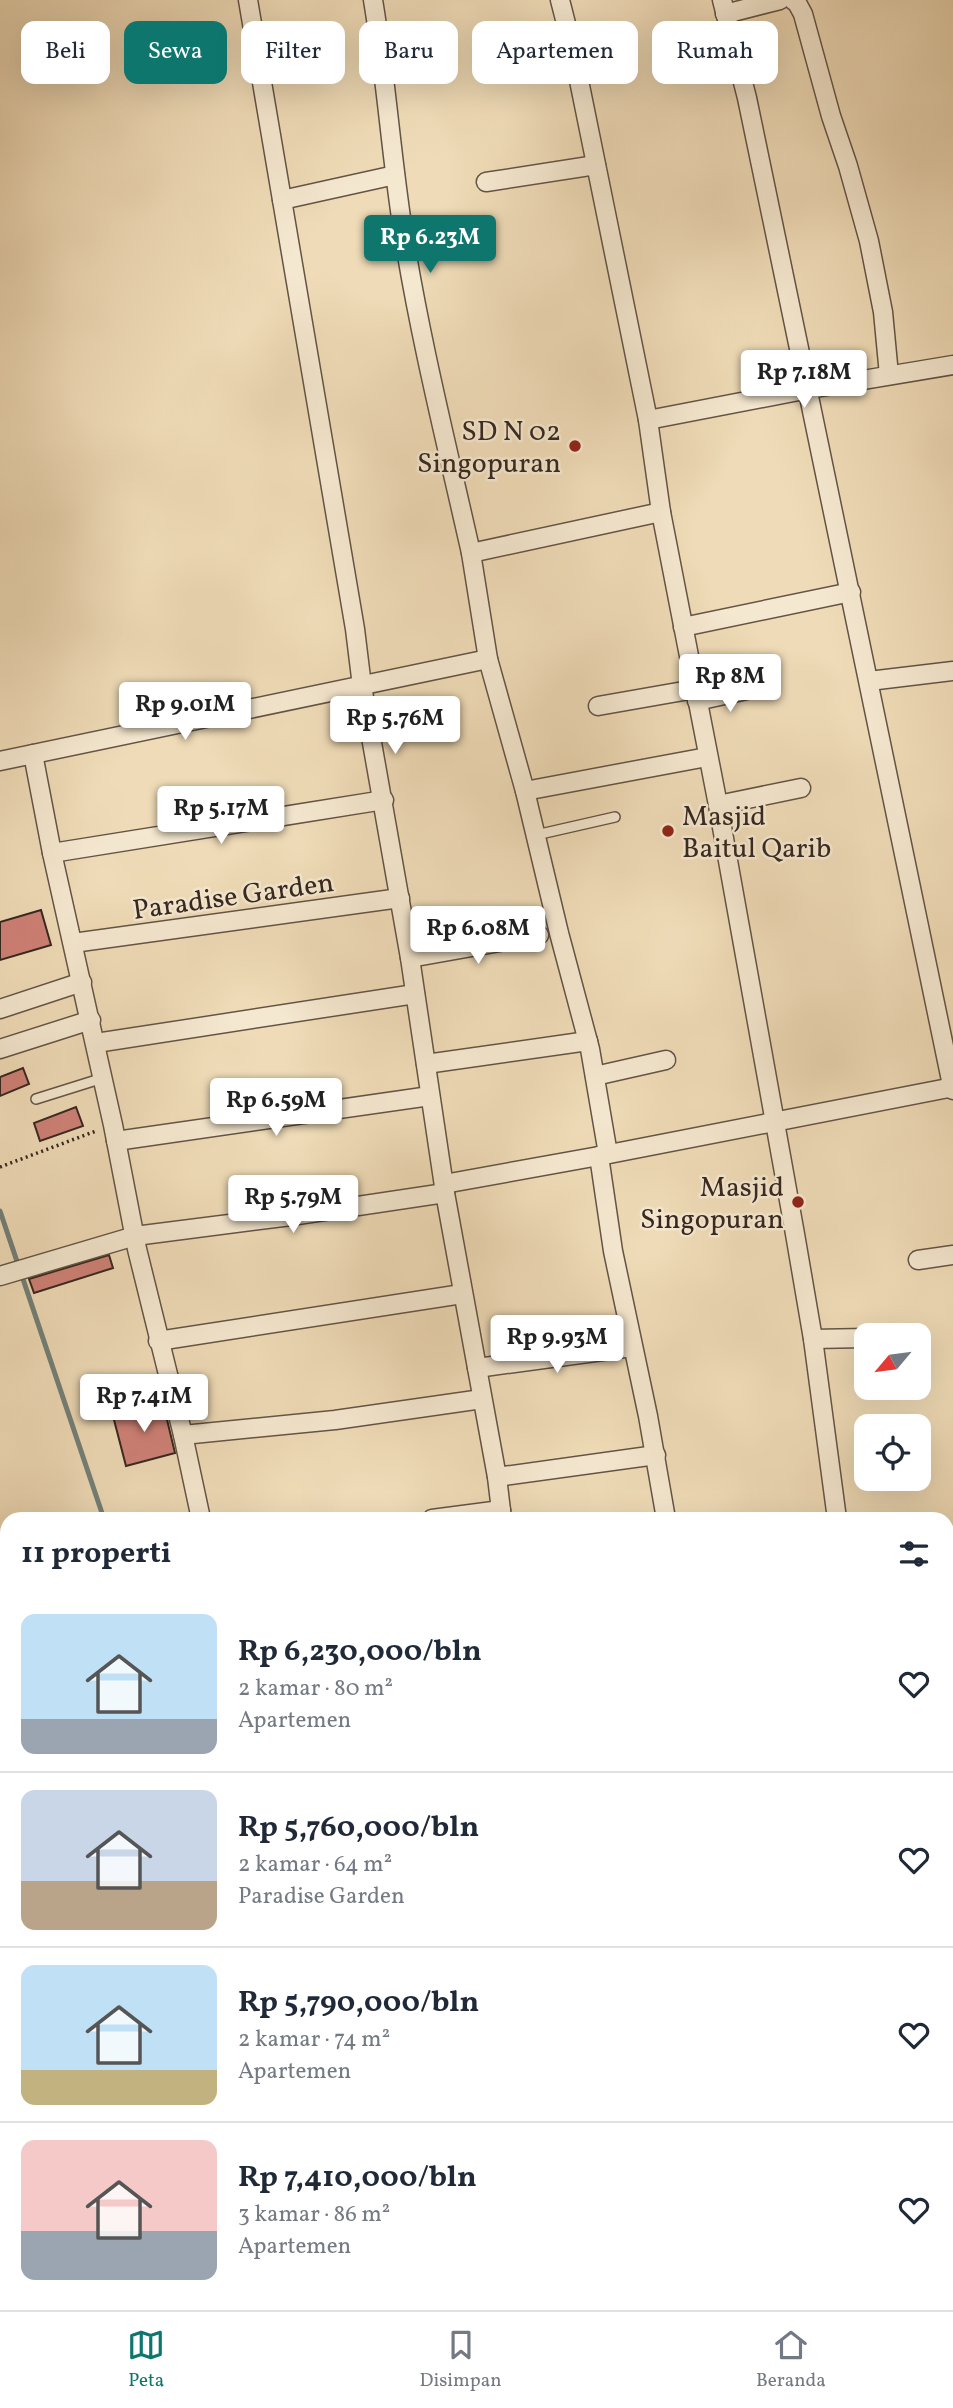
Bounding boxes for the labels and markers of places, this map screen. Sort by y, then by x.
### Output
pin: Rp 6.23M [358,216,502,275]
pin: Rp 7.18M [732,350,876,410]
place label: SD N 02 Singopuran [417,413,561,484]
marker: SD N 02 Singopuran [567,438,583,454]
pin: Rp 8M [681,654,779,714]
pin: Rp 9.01M [113,682,257,742]
pin: Rp 5.76M [323,696,467,756]
pin: Rp 5.17M [149,786,293,846]
place label: Masjid Baitul Qarib [682,798,831,869]
marker: Masjid Baitul Qarib [660,823,676,839]
pin: Rp 6.08M [406,906,550,966]
pin: Rp 6.59M [204,1078,348,1138]
place label: Masjid Singopuran [640,1169,784,1240]
pin: Rp 5.79M [221,1176,365,1235]
marker: Masjid Singopuran [790,1194,806,1210]
pin: Rp 9.93M [485,1316,629,1375]
pin: Rp 7.41M [72,1374,216,1434]

